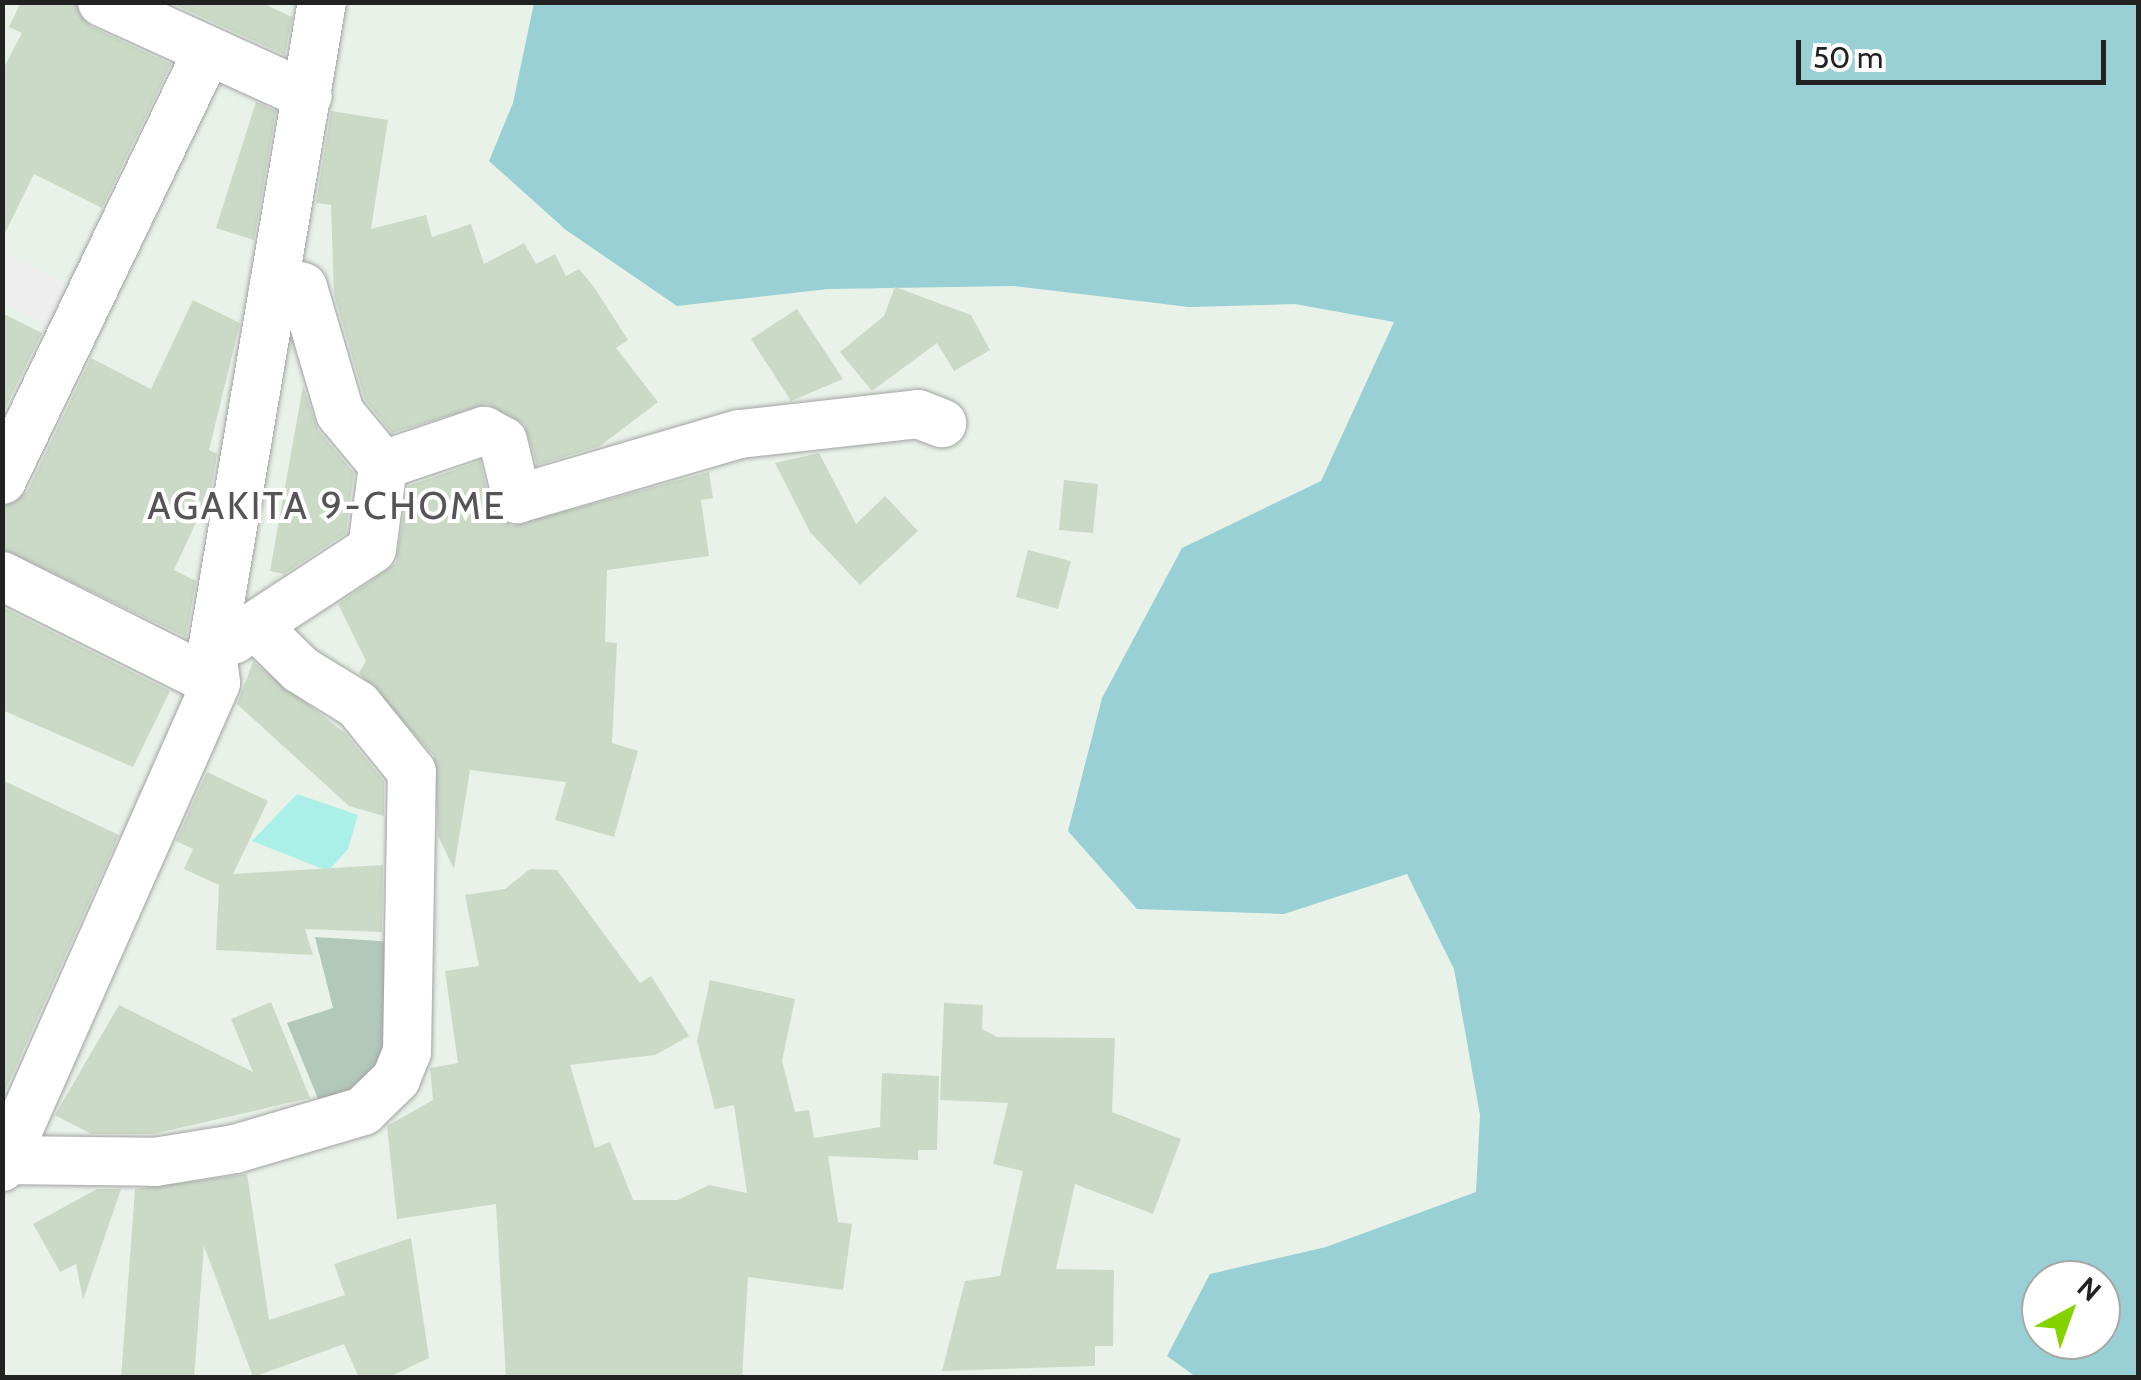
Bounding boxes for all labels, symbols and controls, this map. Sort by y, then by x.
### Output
scale bar [1801,20,2111,82]
text: 50 m [1813,39,1883,76]
district label: AGAKITA 9-CHOME [147,483,507,529]
north arrow [2021,1260,2121,1360]
text: N [2071,1270,2108,1308]

